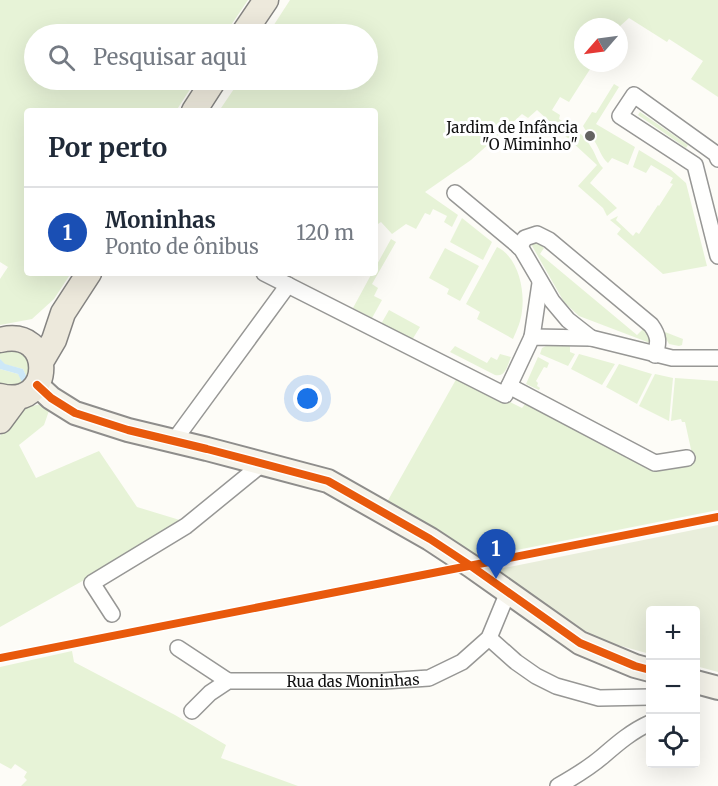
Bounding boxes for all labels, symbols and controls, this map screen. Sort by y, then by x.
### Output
north arrow [574,18,628,72]
search box [24,24,378,90]
icon: search [45,41,78,74]
text: Pesquisar aqui [93,43,247,71]
place label: Jardim de Infância "O Miminho" [445,118,578,154]
marker: Jardim de Infância "O Miminho" [583,129,597,143]
text: Por perto [48,131,167,164]
text: Moninhas [105,206,216,234]
text: 1 [63,220,72,245]
text: 120 m [296,220,354,245]
text: Ponto de ônibus [105,234,259,259]
your location [293,384,322,413]
pin: 1 [476,530,516,579]
map controls [646,606,700,768]
button: + [646,606,700,660]
button: − [646,660,700,714]
street label: Rua das Moninhas [286,669,420,691]
button: locate [646,714,700,768]

